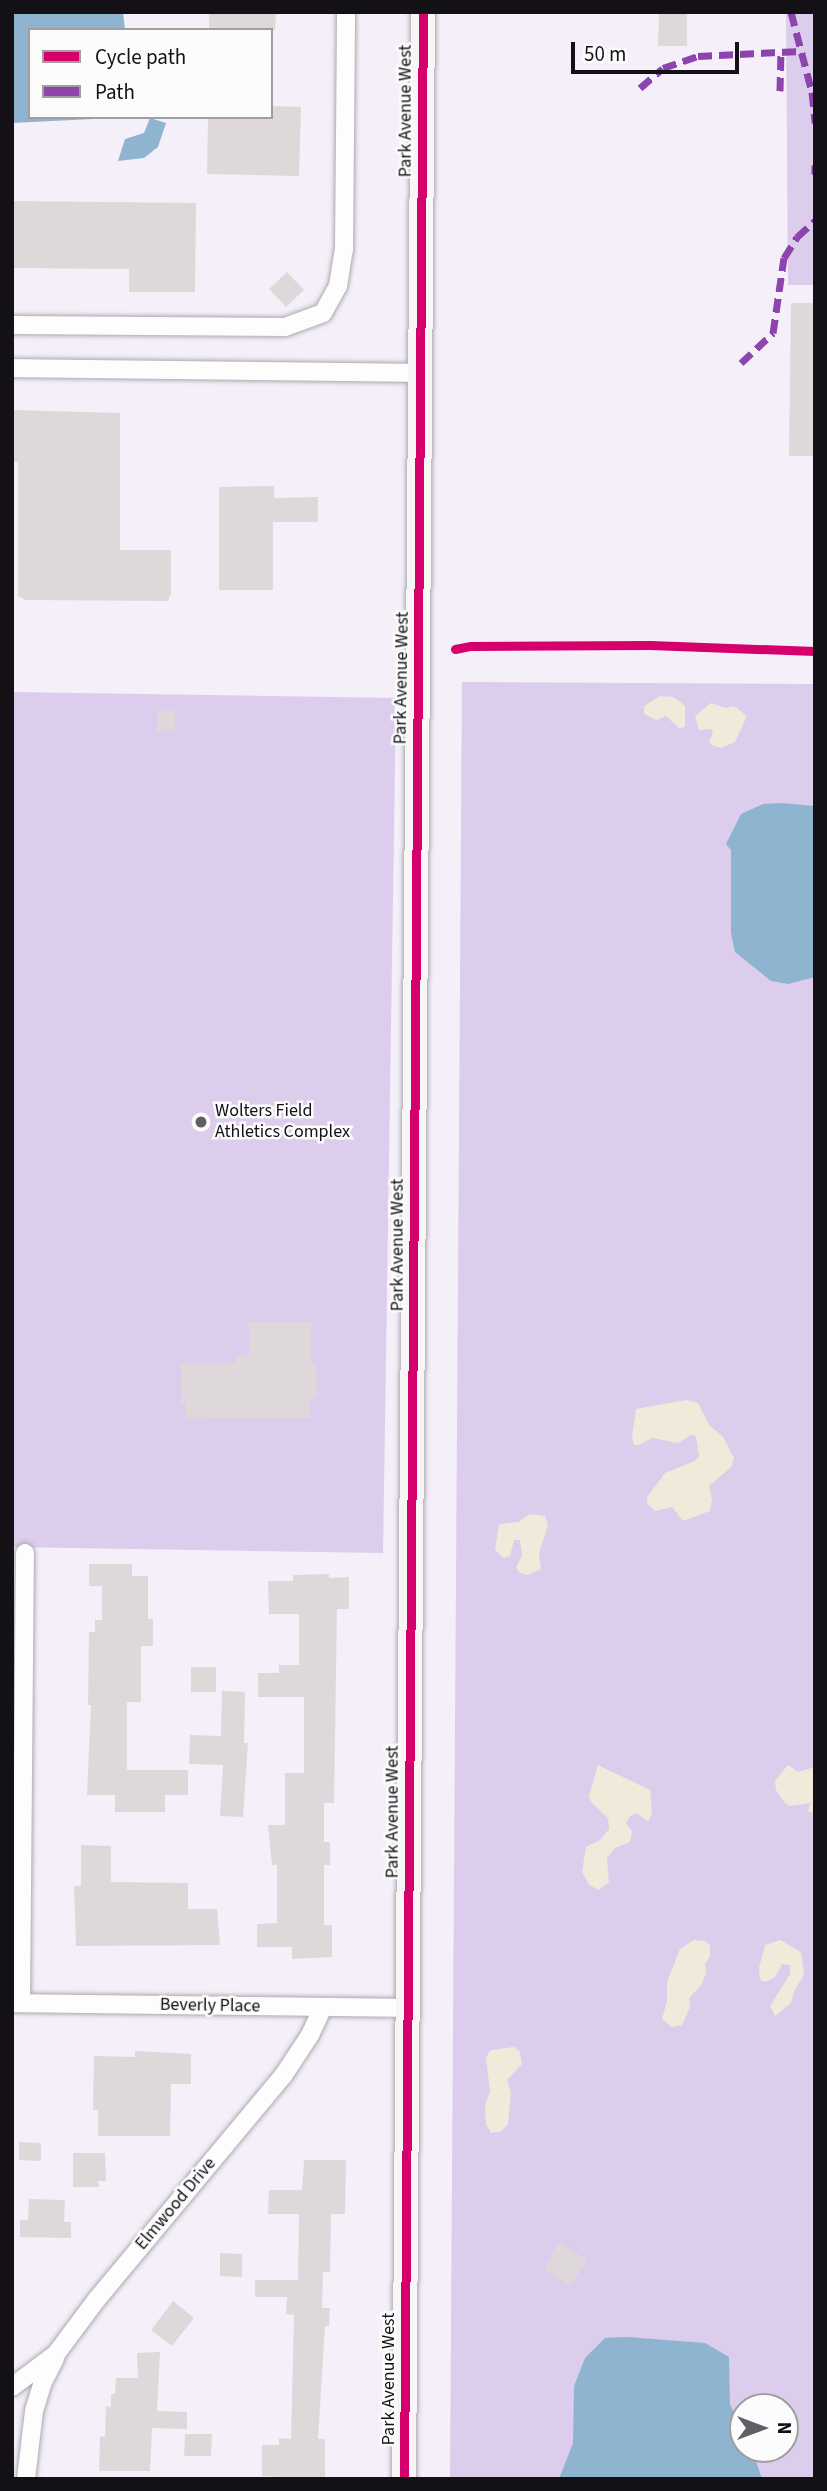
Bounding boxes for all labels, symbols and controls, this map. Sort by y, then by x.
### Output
legend [28,28,273,119]
scale bar [575,28,743,72]
text: 50 m [584,39,626,69]
text: Cycle path [95,42,186,72]
street label: Park Avenue West [395,45,417,177]
text: Path [95,77,135,107]
street label: Park Avenue West [390,611,414,745]
place label: Wolters Field Athletics Complex [215,1101,350,1144]
marker: Wolters Field Athletics Complex [193,1114,209,1130]
street label: Park Avenue West [387,1179,409,1311]
street label: Park Avenue West [382,1746,404,1878]
street label: Beverly Place [160,1994,260,2018]
street label: Elmwood Drive [131,2153,221,2255]
street label: Park Avenue West [378,2313,400,2445]
north arrow [729,2393,799,2463]
text: N [770,2422,797,2434]

